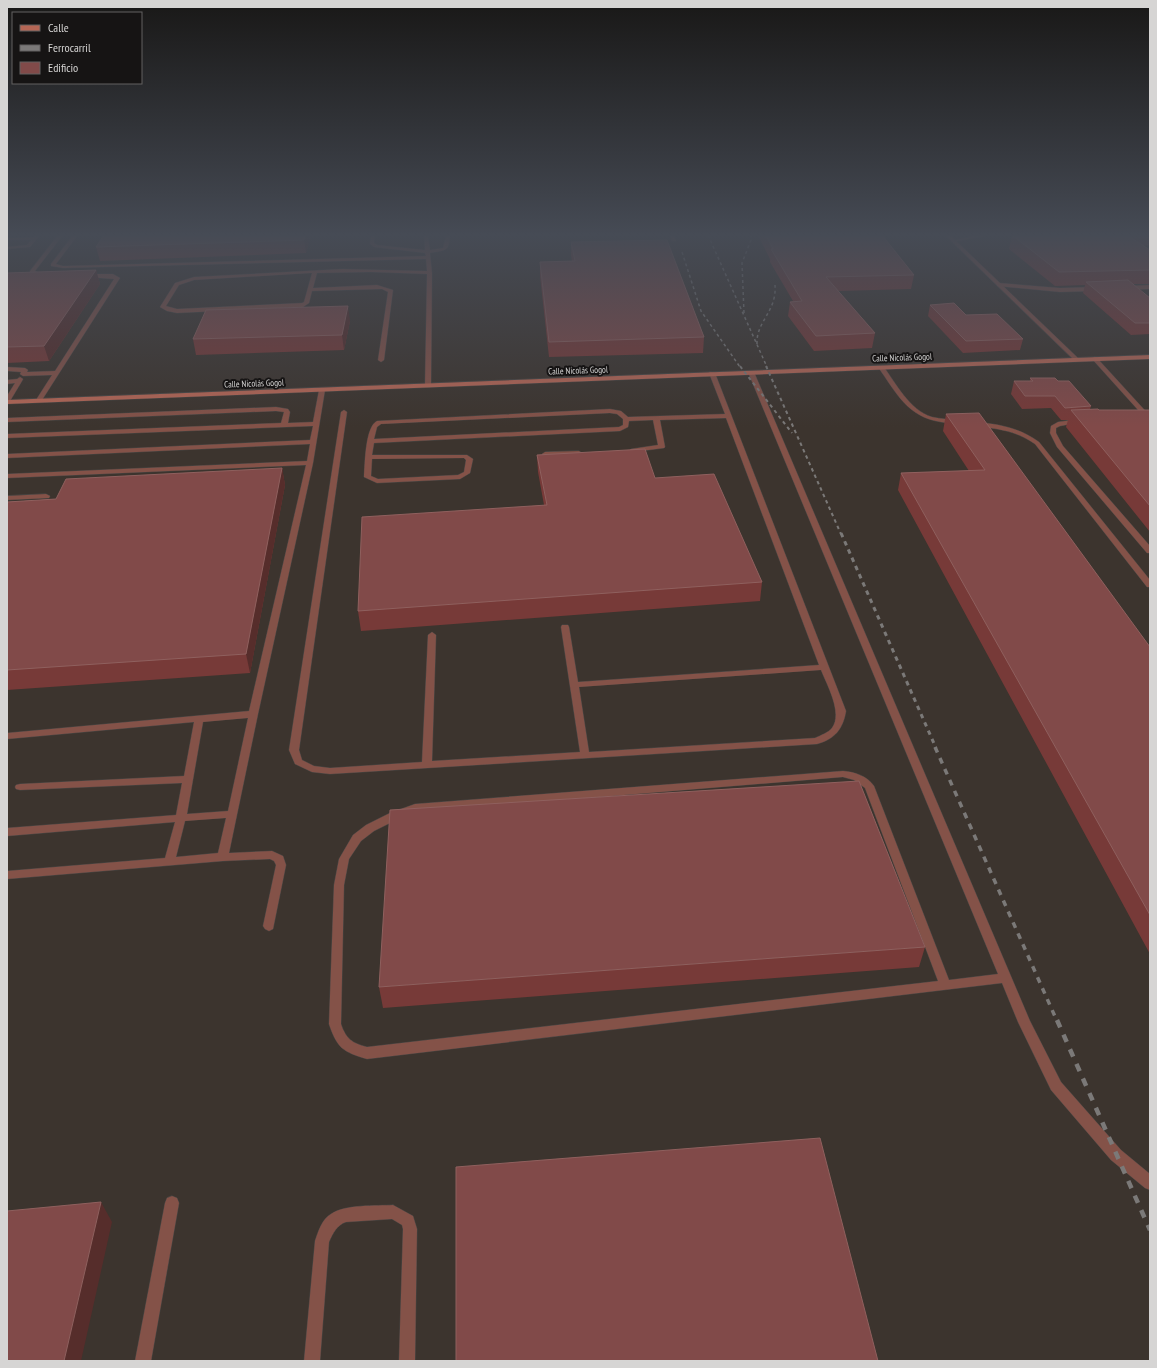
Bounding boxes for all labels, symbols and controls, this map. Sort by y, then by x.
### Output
legend [12,12,142,84]
text: Calle [48,20,69,35]
text: Ferrocarril [48,40,91,55]
text: Edificio [48,60,78,75]
street label: Calle Nicolás Gogol [872,350,933,364]
street label: Calle Nicolás Gogol [548,363,609,377]
street label: Calle Nicolás Gogol [224,376,285,390]

